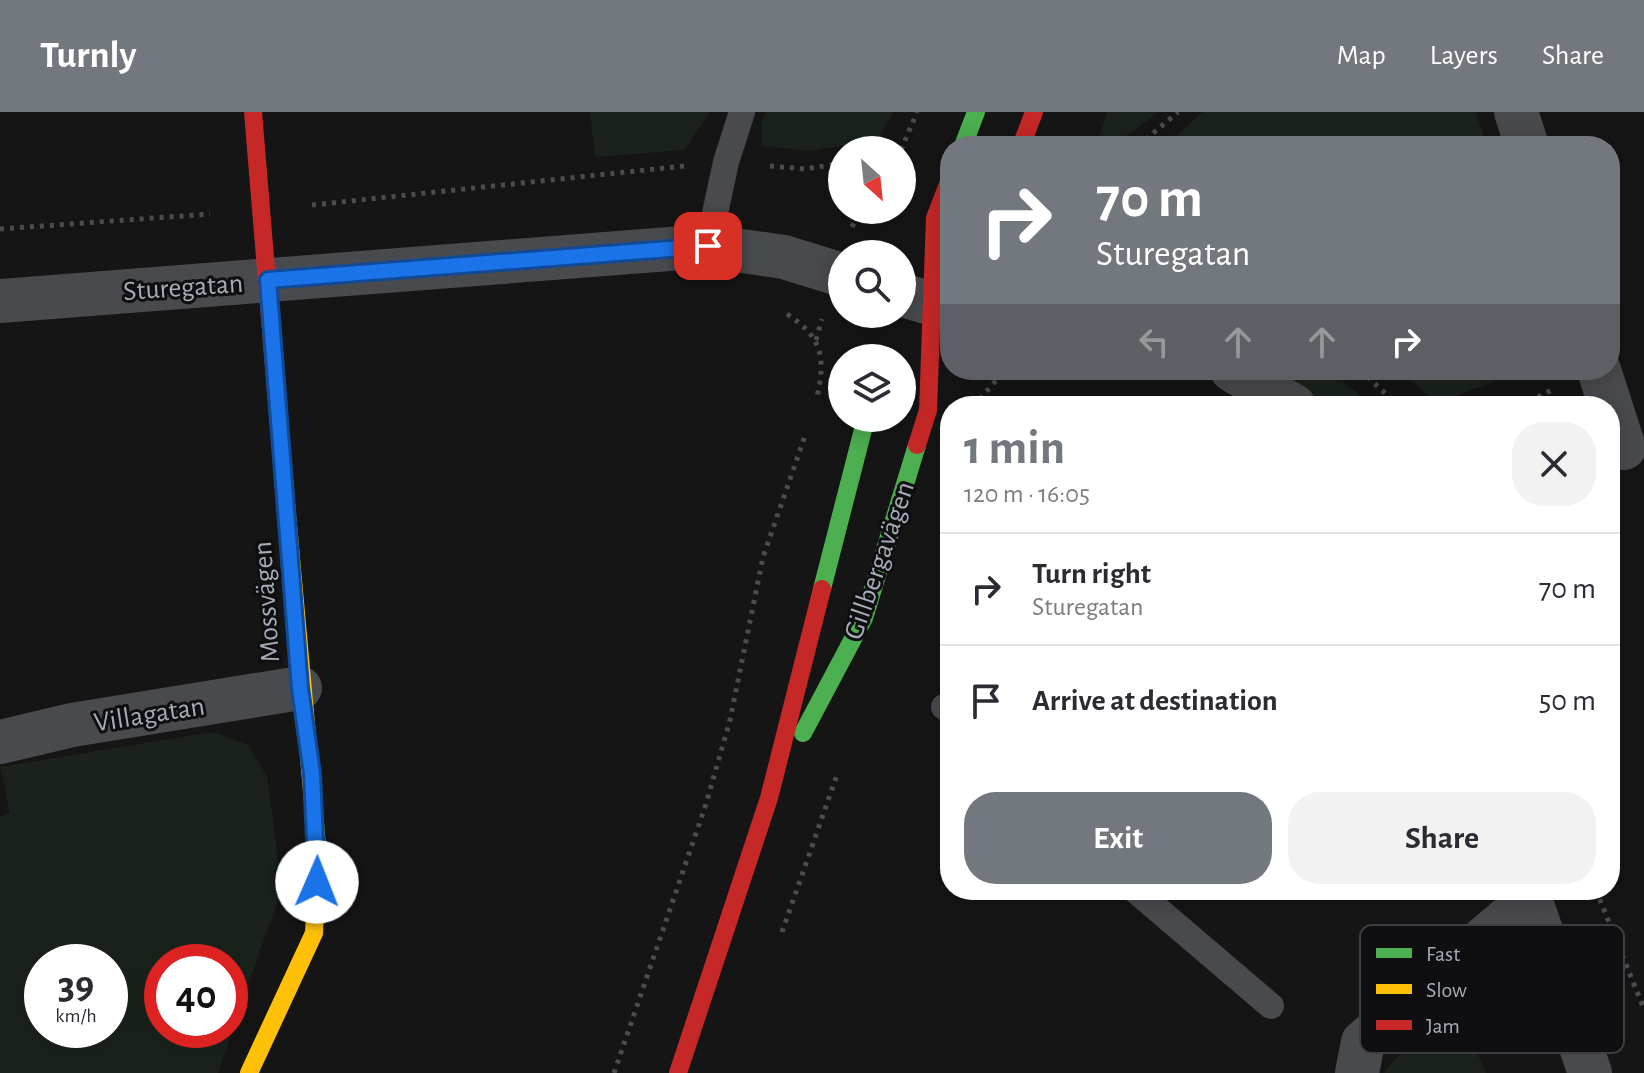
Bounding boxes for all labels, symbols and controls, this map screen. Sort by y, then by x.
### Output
text: Turnly [40,37,136,75]
text: Map [1337,42,1386,70]
text: Layers [1430,42,1498,70]
text: Share [1542,42,1604,70]
north arrow [828,136,916,224]
map controls [828,136,916,432]
icon: right [964,168,1068,272]
text: 70 m [1096,171,1203,227]
pin [674,212,742,280]
icon: arrive [686,224,730,268]
text: Sturegatan [1096,236,1250,272]
button: search [828,240,916,328]
street label: Sturegatan [122,270,244,306]
icon: left [1132,320,1176,364]
icon: ahead [1216,320,1260,364]
icon: ahead [1300,320,1344,364]
icon: right [1384,320,1428,364]
button: layers [828,344,916,432]
button: close [1512,422,1596,506]
text: 1 min [964,425,1065,473]
street label: Gillbergavägen [840,478,920,643]
text: 120 m · 16:05 [964,481,1090,507]
street label: Mossvägen [249,540,285,663]
text: Turn right [1032,559,1151,589]
icon: right [964,567,1008,611]
text: 70 m [1539,574,1596,604]
text: Sturegatan [1032,594,1143,620]
icon: arrive [964,679,1008,723]
text: Arrive at destination [1032,686,1278,716]
text: 50 m [1539,686,1596,716]
street label: Villagatan [92,692,207,738]
button: Exit [964,792,1272,884]
button: Share [1288,792,1596,884]
position arrow [275,840,359,924]
legend [1360,925,1624,1053]
text: Fast [1426,943,1460,965]
speed limit sign: 40 [144,944,248,1048]
text: 39 [58,966,94,1006]
text: Slow [1426,979,1467,1001]
text: km/h [55,1006,97,1026]
text: Jam [1426,1015,1460,1037]

